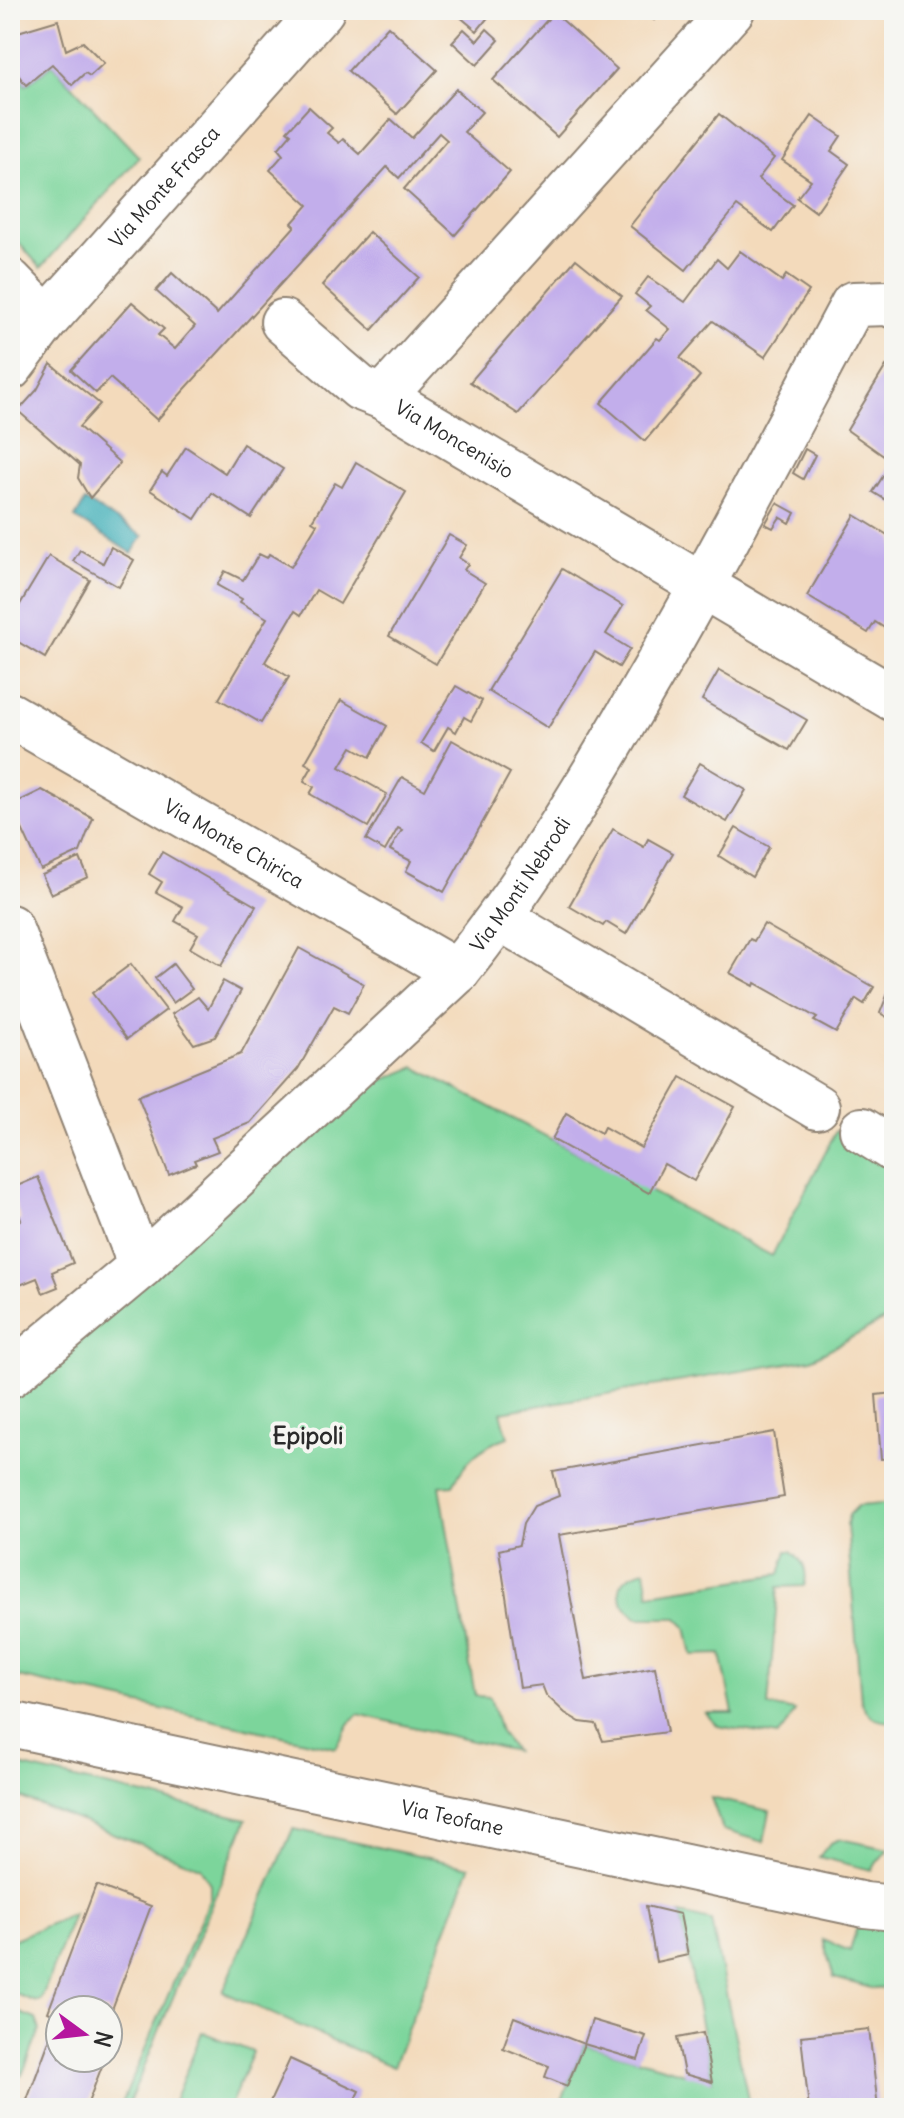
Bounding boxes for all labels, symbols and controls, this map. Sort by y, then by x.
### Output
street label: Via Monte Frasca [103,121,225,253]
street label: Via Moncenisio [391,394,518,483]
street label: Via Monte Chirica [160,793,308,893]
street label: Via Monti Nebrodi [464,812,575,957]
district label: Epipoli [273,1420,343,1450]
street label: Via Teofane [399,1794,506,1840]
north arrow [44,1994,124,2074]
text: N [88,2028,119,2050]

